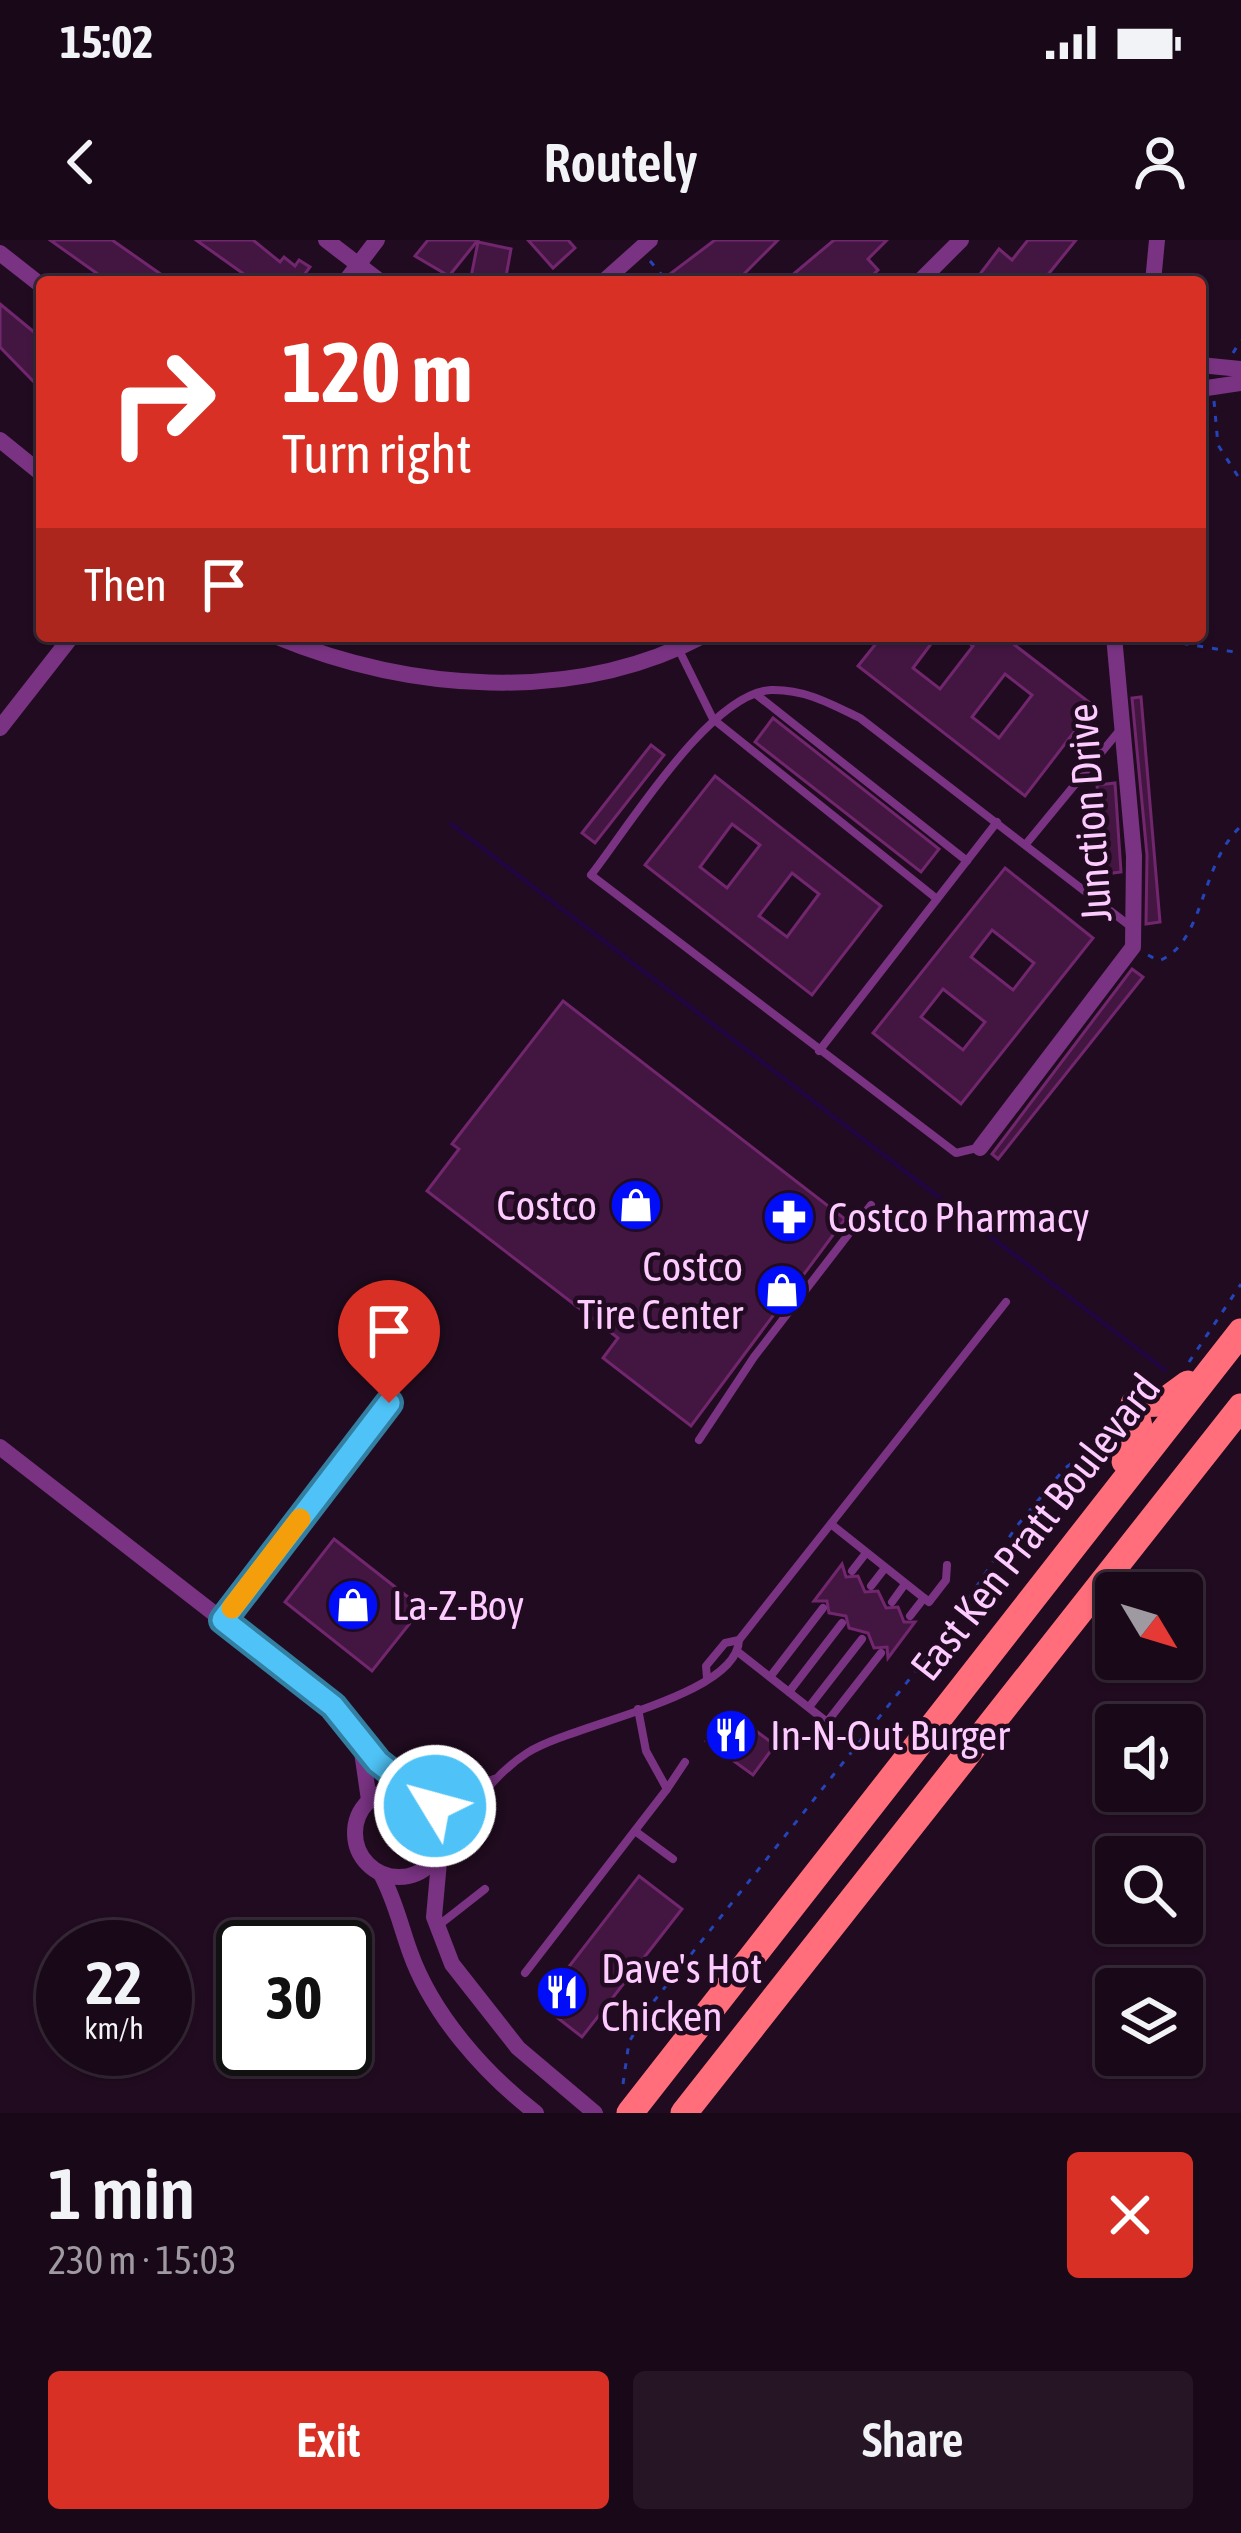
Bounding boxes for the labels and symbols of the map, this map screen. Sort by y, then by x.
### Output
street label: Junction Drive [1057,702,1121,924]
shop icon: Costco [608,1177,664,1233]
place label: Costco [497,1181,597,1229]
pharmacy icon: Costco Pharmacy [761,1189,817,1245]
place label: Costco Pharmacy [828,1193,1090,1241]
place label: Costco Tire Center [577,1242,744,1338]
shop icon: Costco Tire Center [754,1262,810,1318]
pin [338,1280,440,1403]
street label: East Ken Pratt Boulevard [901,1365,1169,1689]
north arrow [1095,1572,1203,1680]
shop icon: La-Z-Boy [325,1577,381,1633]
place label: La-Z-Boy [392,1581,524,1629]
restaurant icon: In-N-Out Burger [703,1707,759,1763]
place label: In-N-Out Burger [770,1711,1010,1759]
position arrow [372,1743,498,1869]
speed limit sign: 30 [216,1920,372,2076]
place label: Dave's Hot Chicken [601,1944,762,2040]
restaurant icon: Dave's Hot Chicken [534,1964,590,2020]

